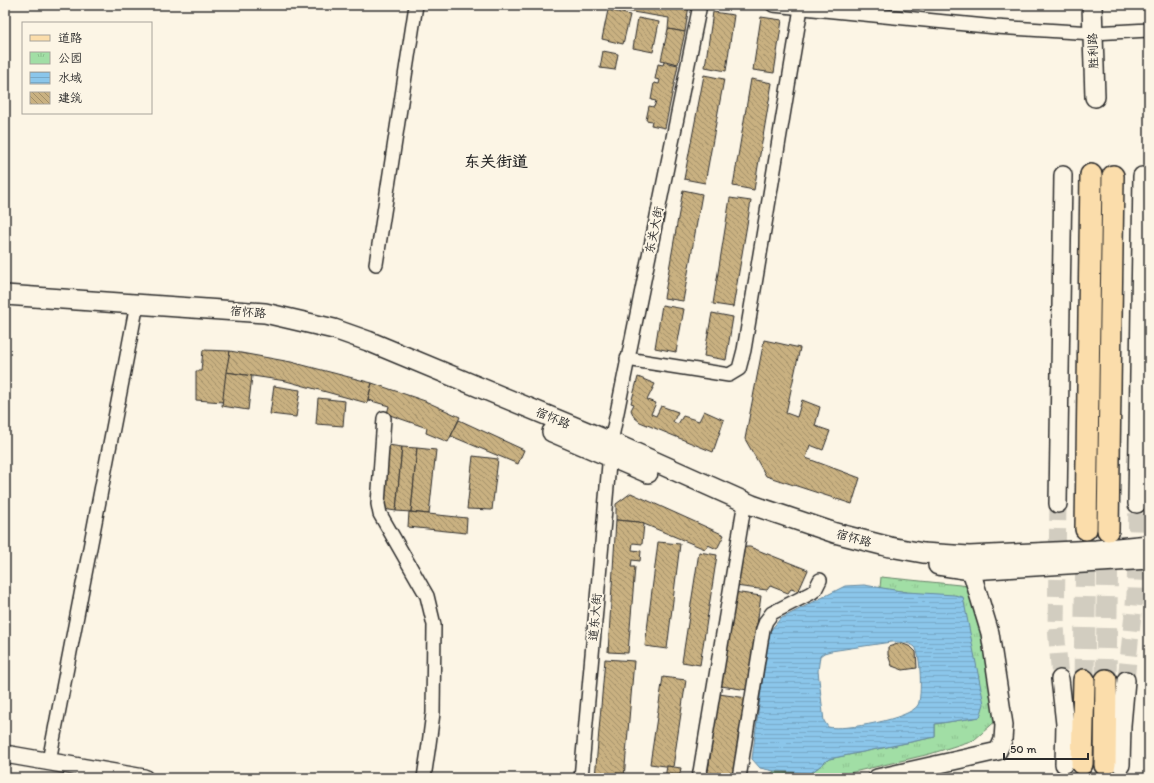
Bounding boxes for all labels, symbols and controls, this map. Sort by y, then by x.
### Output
legend [22,22,152,114]
text: 道路 [58,31,82,45]
street label: 胜利路 [1085,33,1101,70]
text: 公园 [58,51,82,65]
text: 水域 [58,71,82,85]
text: 建筑 [58,91,82,105]
district label: 东关街道 [464,152,528,171]
street label: 东关大街 [642,205,666,255]
street label: 宿怀路 [229,303,267,321]
street label: 宿怀路 [534,405,572,431]
street label: 宿怀路 [835,527,873,549]
street label: 道东大街 [586,592,604,642]
scale bar [1004,735,1088,761]
text: 50 m [1010,742,1036,756]

